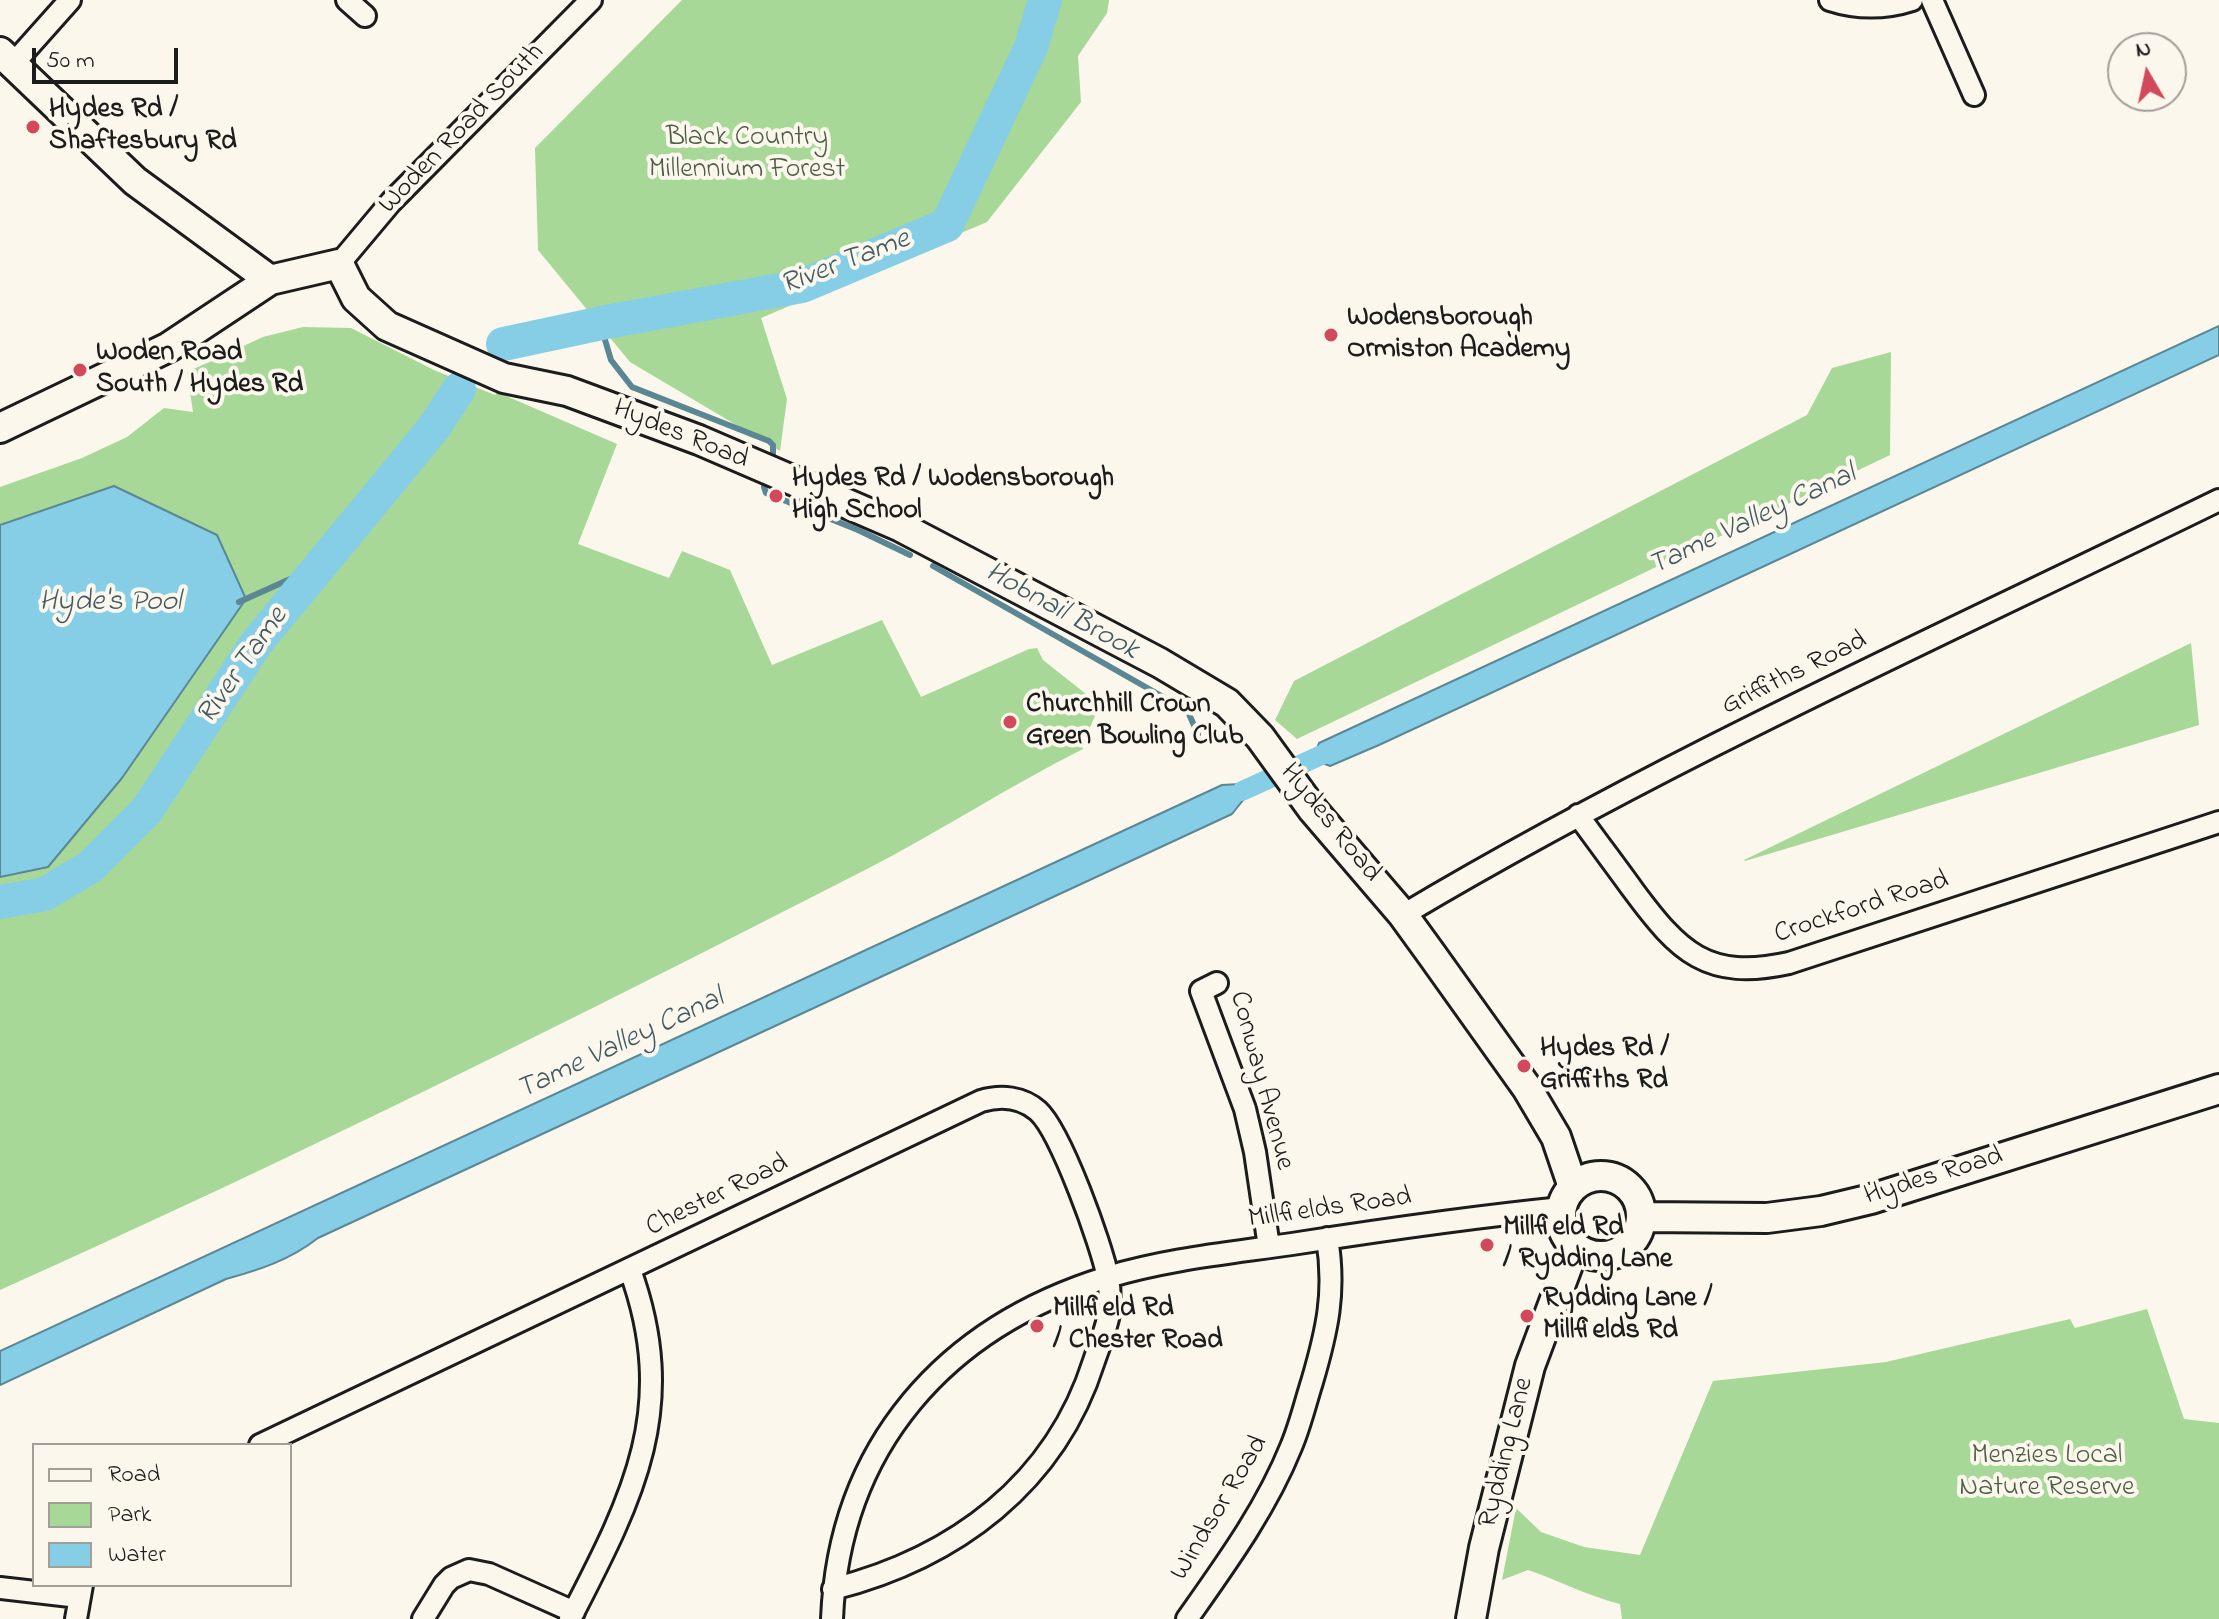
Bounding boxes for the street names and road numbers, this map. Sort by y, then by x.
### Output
street label: Woden Road South [373,38,553,222]
street label: Hydes Road [607,394,753,478]
street label: Griffiths Road [1717,625,1873,725]
street label: Hydes Road [1271,758,1387,890]
street label: Crockford Road [1771,865,1953,953]
street label: Conway Avenue [1220,988,1300,1174]
street label: Hydes Road [1861,1141,2007,1215]
street label: Chester Road [641,1148,795,1246]
street label: Millfields Road [1246,1182,1414,1238]
street label: Rydding Lane [1473,1374,1543,1532]
street label: Windsor Road [1165,1430,1277,1588]

